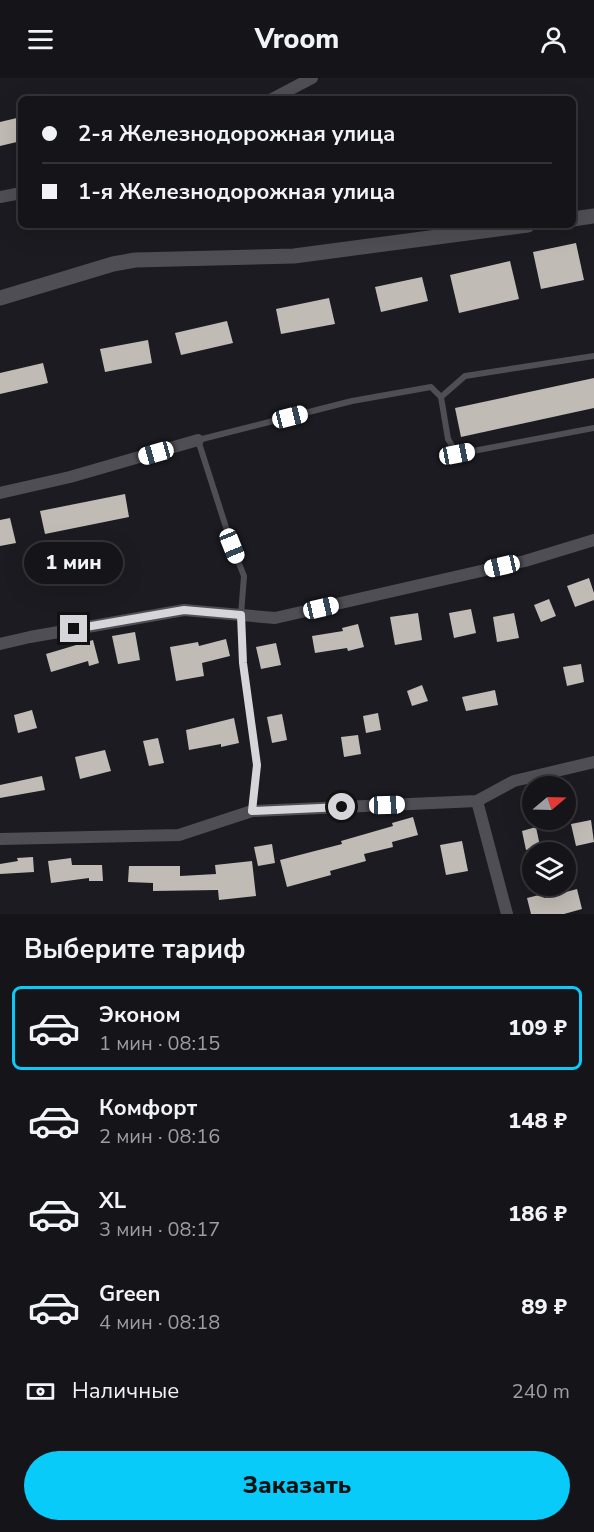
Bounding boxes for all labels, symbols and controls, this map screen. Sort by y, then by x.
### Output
text: Vroom [255,21,339,58]
icon: menu [24,23,57,56]
icon: person [537,23,570,56]
text: 2-я Железнодорожная улица [78,119,395,149]
text: 1-я Железнодорожная улица [78,177,395,207]
car [270,404,310,430]
car [136,439,176,467]
car [438,442,476,466]
car [217,526,247,566]
callout: 1 мин [25,542,124,584]
text: 1 мин [45,549,102,576]
car [482,553,522,579]
car [301,595,341,621]
route end [60,615,87,642]
north arrow [522,776,576,830]
map controls [522,776,576,896]
route start [328,793,355,820]
car [369,795,405,815]
button: layers [522,842,576,896]
text: Выберите тариф [24,931,246,968]
text: Эконом [99,1000,181,1030]
icon: car [27,1001,81,1055]
text: 109 ₽ [508,1013,567,1043]
text: 1 мин · 08:15 [99,1030,220,1057]
text: Комфорт [99,1093,197,1123]
icon: car [27,1094,81,1148]
text: 148 ₽ [508,1106,567,1136]
text: 2 мин · 08:16 [99,1123,220,1150]
text: XL [99,1186,126,1216]
icon: car [27,1187,81,1241]
text: 186 ₽ [508,1199,567,1229]
text: 3 мин · 08:17 [99,1216,220,1243]
text: Green [99,1279,160,1309]
icon: car [27,1280,81,1334]
text: 89 ₽ [521,1292,567,1322]
text: 4 мин · 08:18 [99,1309,220,1336]
icon: cash [24,1375,57,1408]
text: Наличные [72,1376,179,1406]
text: 240 m [512,1378,570,1405]
button: Заказать [24,1451,570,1520]

